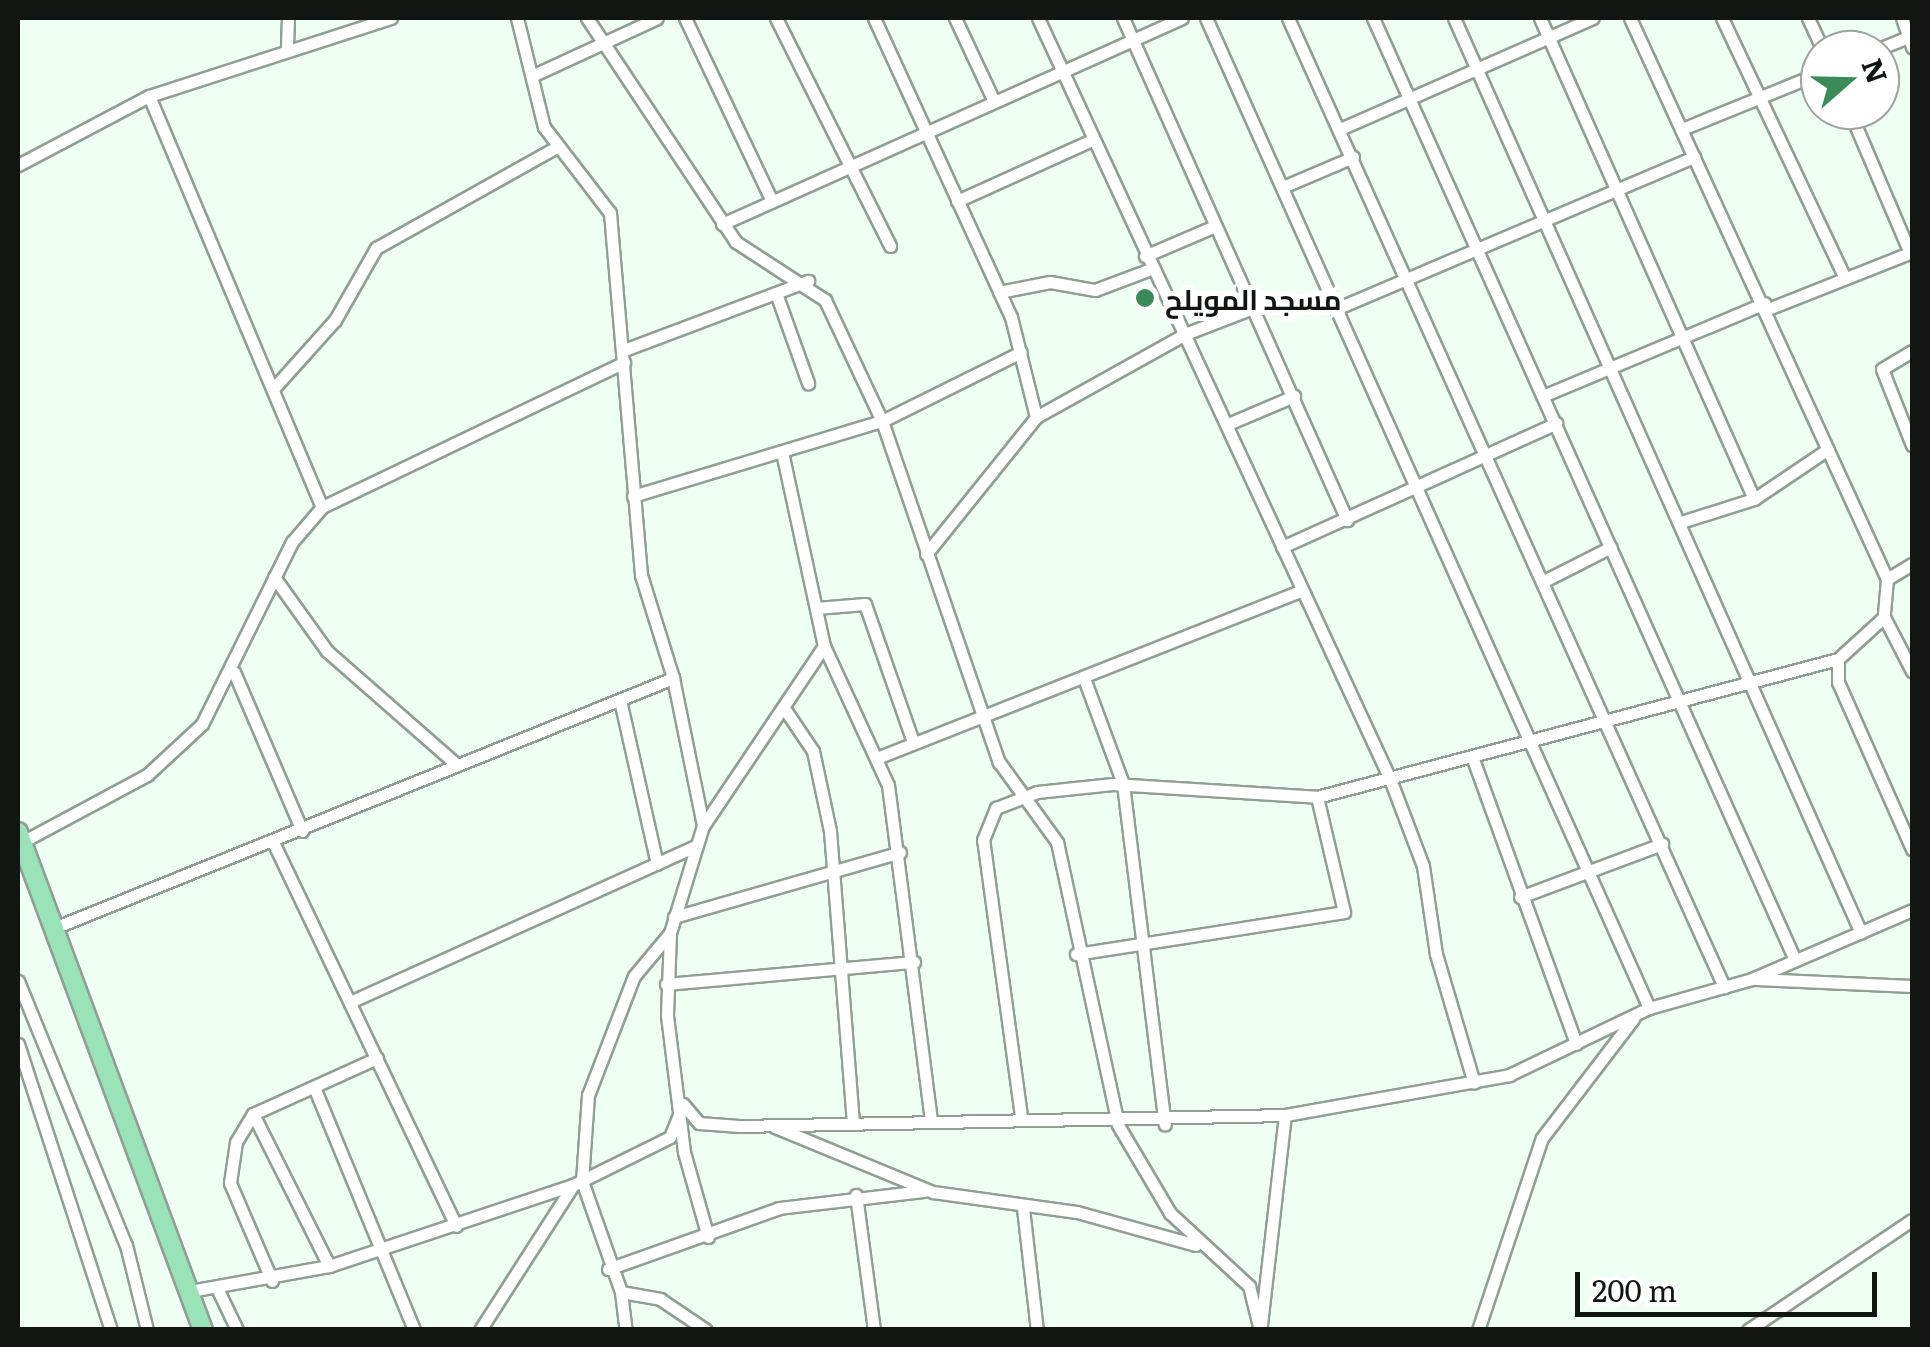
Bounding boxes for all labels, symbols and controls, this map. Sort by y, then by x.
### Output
north arrow [1800,30,1900,130]
text: N [1853,52,1900,89]
place label: مسجد المويلح [1165,281,1341,315]
marker: مسجد المويلح [1134,287,1156,309]
scale bar [1580,1252,1882,1314]
text: 200 m [1592,1267,1677,1311]

